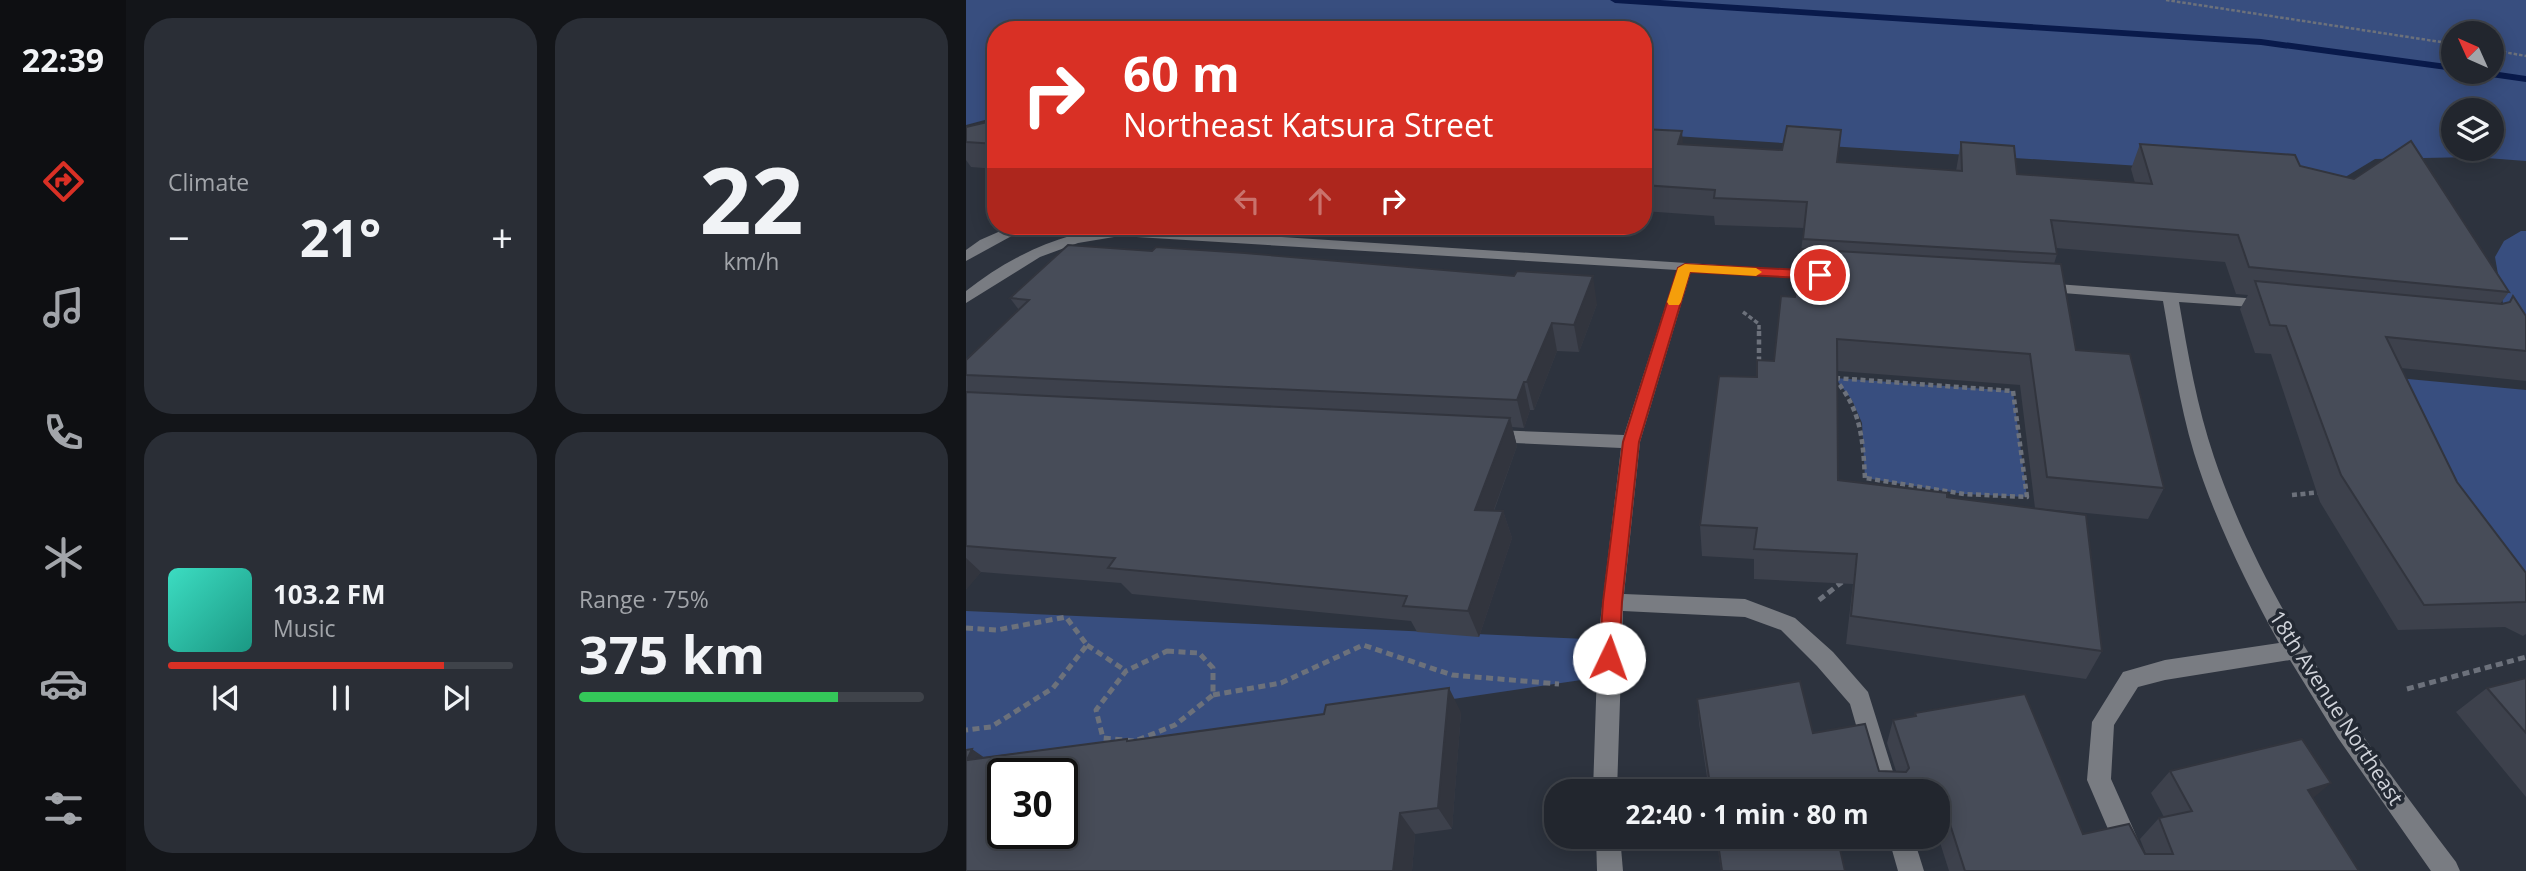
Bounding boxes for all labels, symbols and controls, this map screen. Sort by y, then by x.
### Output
north arrow [2441,21,2504,84]
map controls [2441,21,2504,161]
text: 22:39 [22,38,104,81]
text: 60 m [1123,40,1240,106]
icon: right [1008,49,1099,140]
button: layers [2441,98,2504,161]
text: Northeast Katsura Street [1123,103,1493,146]
text: 22 [699,137,804,261]
icon: directions [39,157,88,206]
text: Climate [168,166,249,198]
icon: left [1228,182,1266,220]
icon: ahead [1301,182,1339,220]
icon: right [1374,182,1412,220]
text: 21° [300,201,381,272]
text: − [168,211,190,263]
text: + [491,211,513,263]
text: km/h [724,245,779,277]
pin [1790,245,1850,305]
icon: arrive [1801,256,1839,294]
icon: music [39,283,88,332]
icon: phone [39,408,88,457]
icon: climate [39,533,88,582]
text: 103.2 FM [273,576,385,612]
text: Range · 75% [579,583,709,615]
street label: 18th Avenue Northeast [2263,605,2410,810]
text: Music [273,612,336,644]
text: 375 km [579,618,765,689]
position arrow [1572,621,1646,695]
icon: car [39,659,88,708]
icon: previous [207,679,245,717]
icon: pause [322,679,360,717]
icon: next [437,679,475,717]
speed limit sign: 30 [987,758,1078,849]
icon: filters [39,784,88,833]
text: 22:40 · 1 min · 80 m [1626,796,1868,832]

